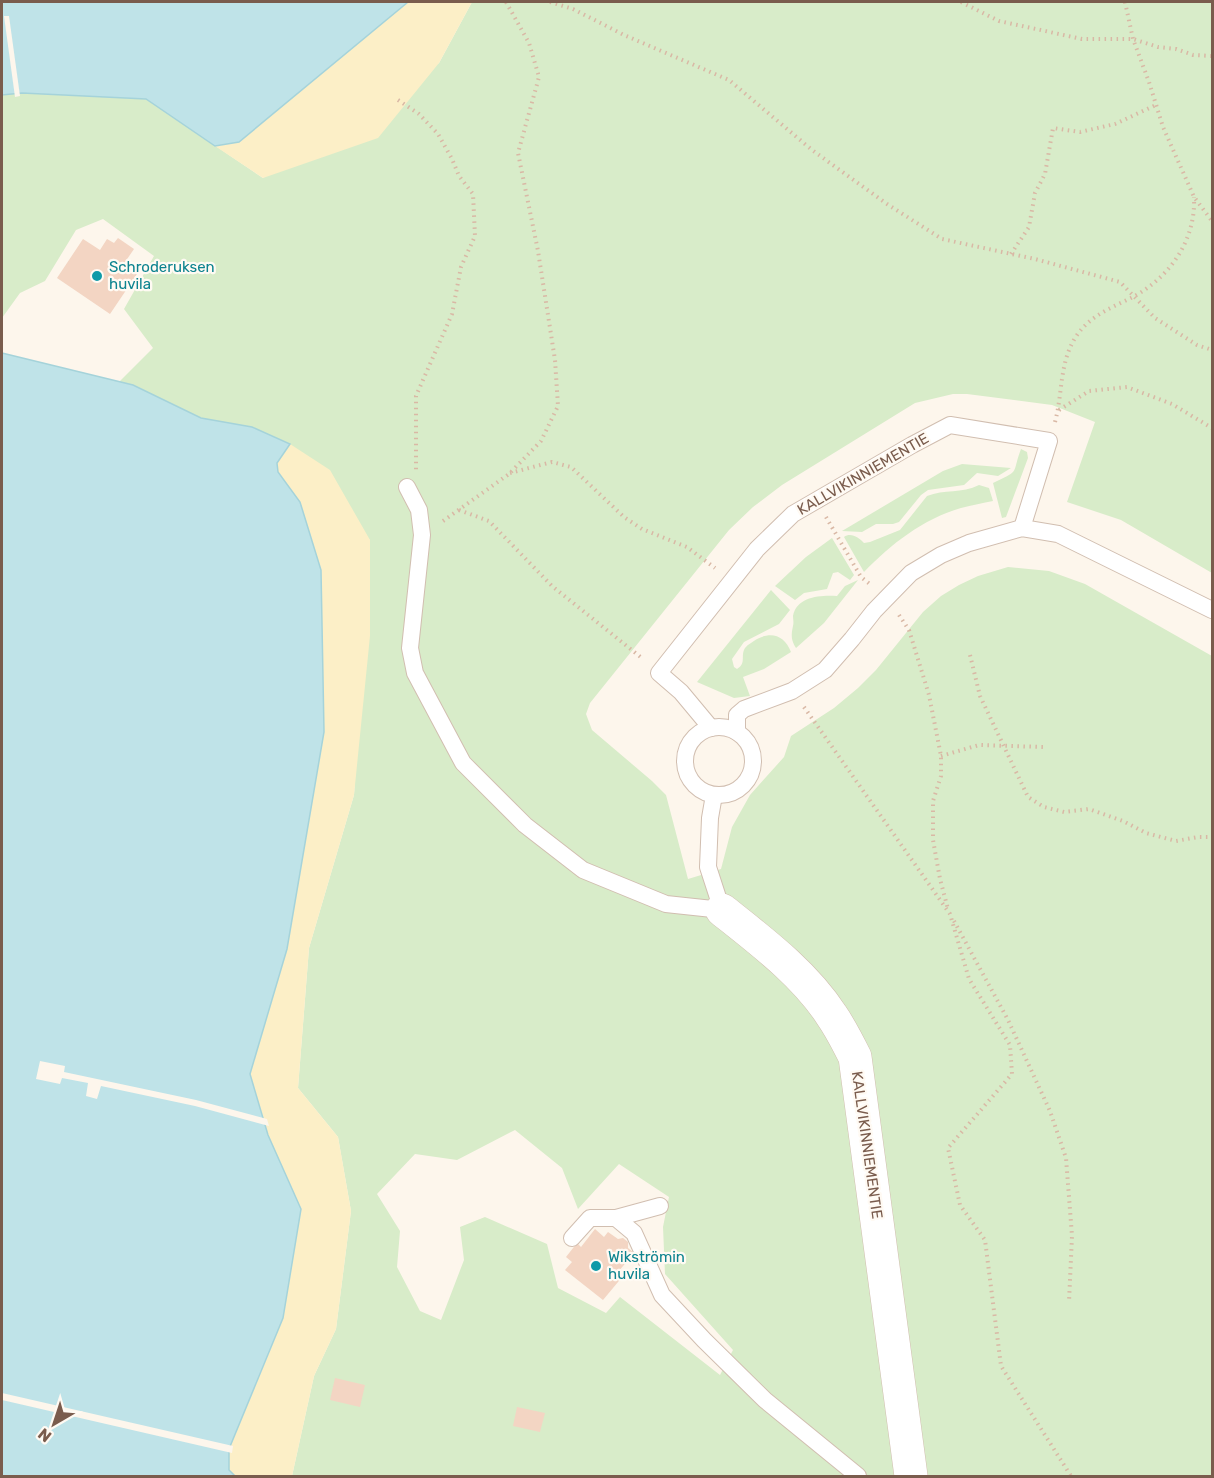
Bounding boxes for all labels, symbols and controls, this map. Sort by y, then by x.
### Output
place label: Schroderuksen huvila [109,258,215,293]
marker: Schroderuksen huvila [90,269,104,283]
street label: KALLVIKINNIEMENTIE [794,429,932,519]
street label: KALLVIKINNIEMENTIE [848,1070,886,1220]
place label: Wikströmin huvila [608,1248,685,1283]
marker: Wikströmin huvila [589,1259,603,1273]
north arrow [24,1394,84,1454]
text: N [34,1424,55,1446]

